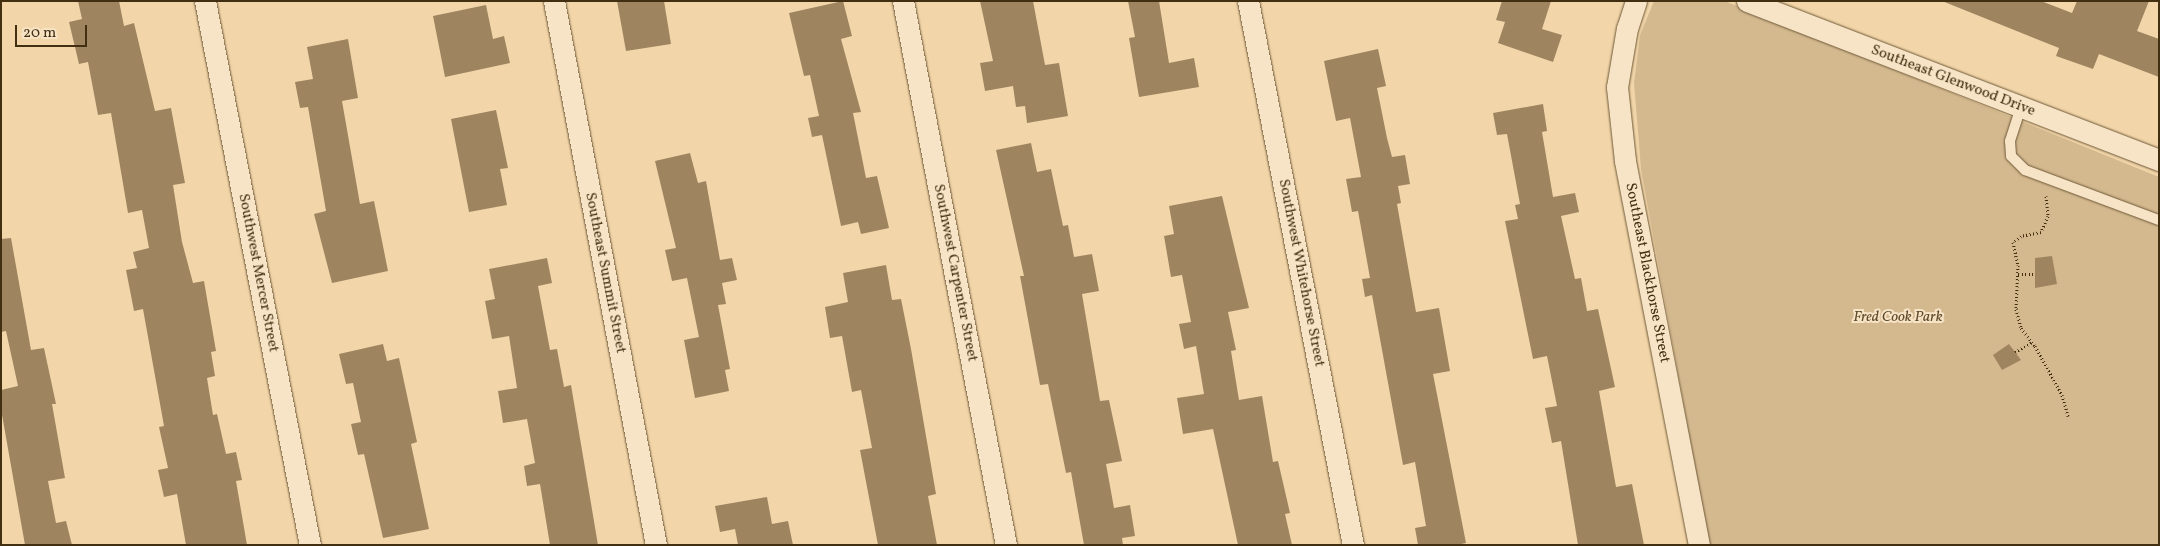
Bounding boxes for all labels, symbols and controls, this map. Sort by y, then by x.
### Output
scale bar [18,15,90,47]
text: 20 m [23,23,56,44]
street label: Southeast Glenwood Drive [1868,41,2038,121]
street label: Southwest Whitehorse Street [1274,177,1328,369]
street label: Southeast Blackhorse Street [1621,181,1673,365]
street label: Southwest Carpenter Street [929,183,981,363]
street label: Southeast Summit Street [581,191,629,355]
street label: Southwest Mercer Street [234,192,282,354]
park label: Fred Cook Park [1853,309,1943,327]

